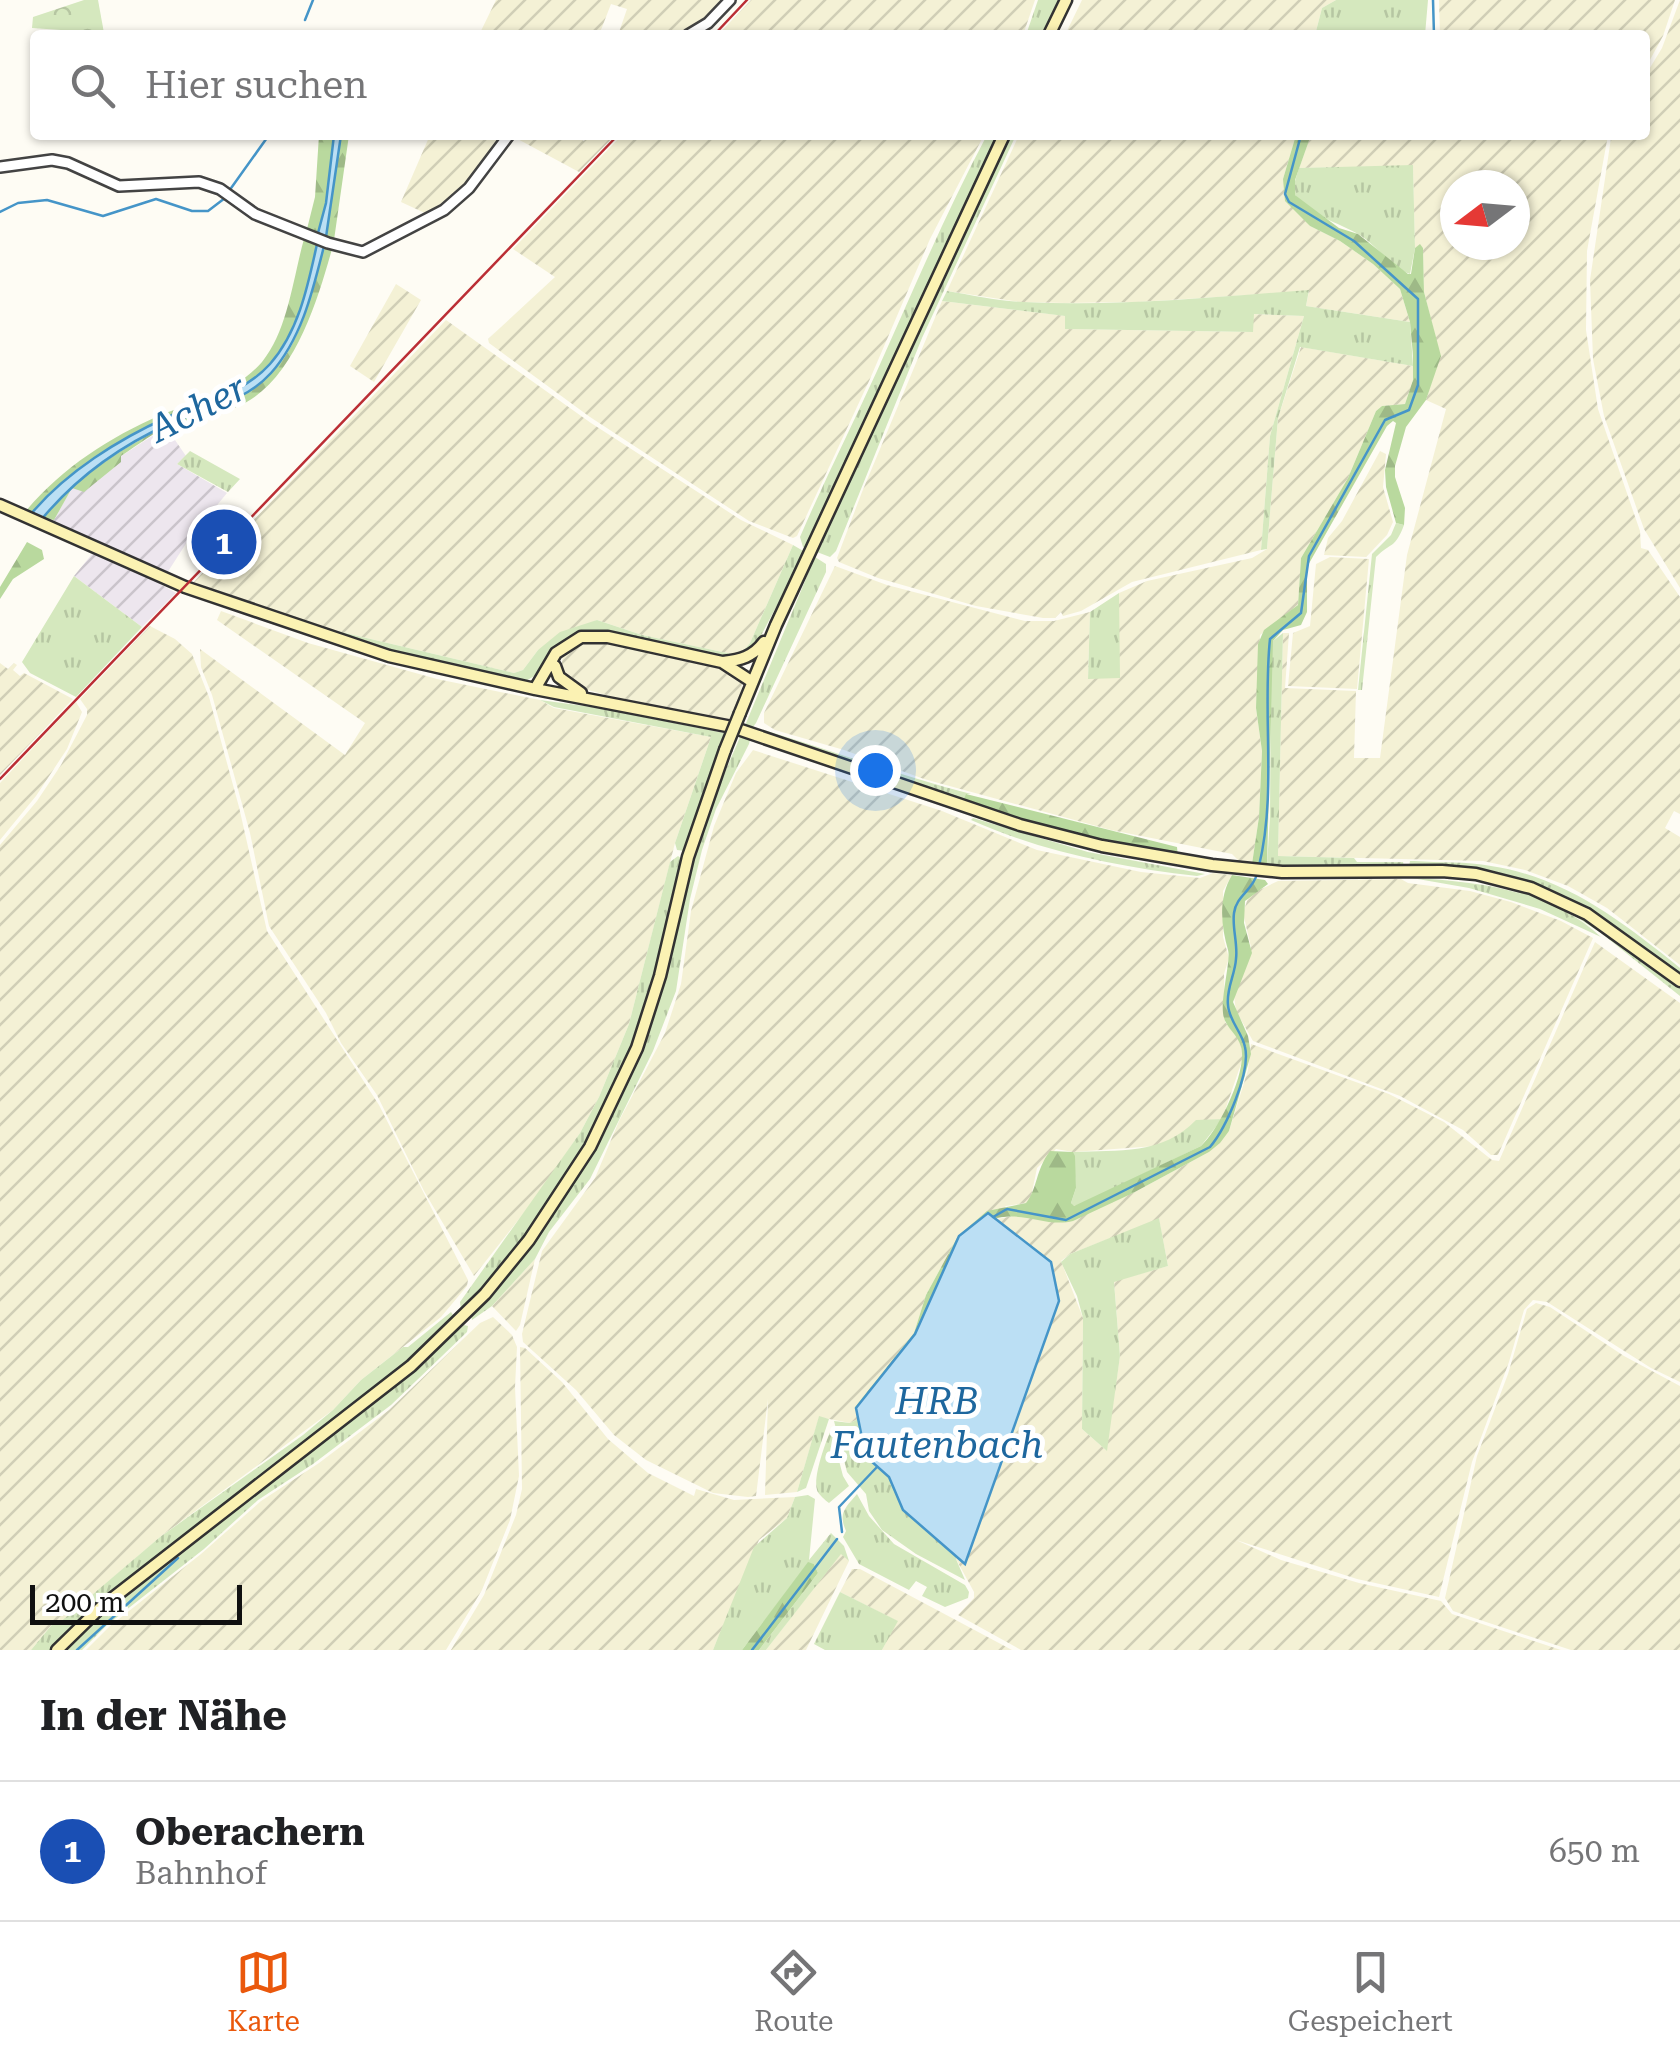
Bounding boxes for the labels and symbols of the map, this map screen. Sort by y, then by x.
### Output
north arrow [1440,170,1530,260]
water label: Acher [140,365,254,452]
pin: 1 [192,504,256,580]
your location [850,745,901,796]
water label: HRB Fautenbach [830,1379,1043,1467]
scale bar [30,1580,242,1624]

